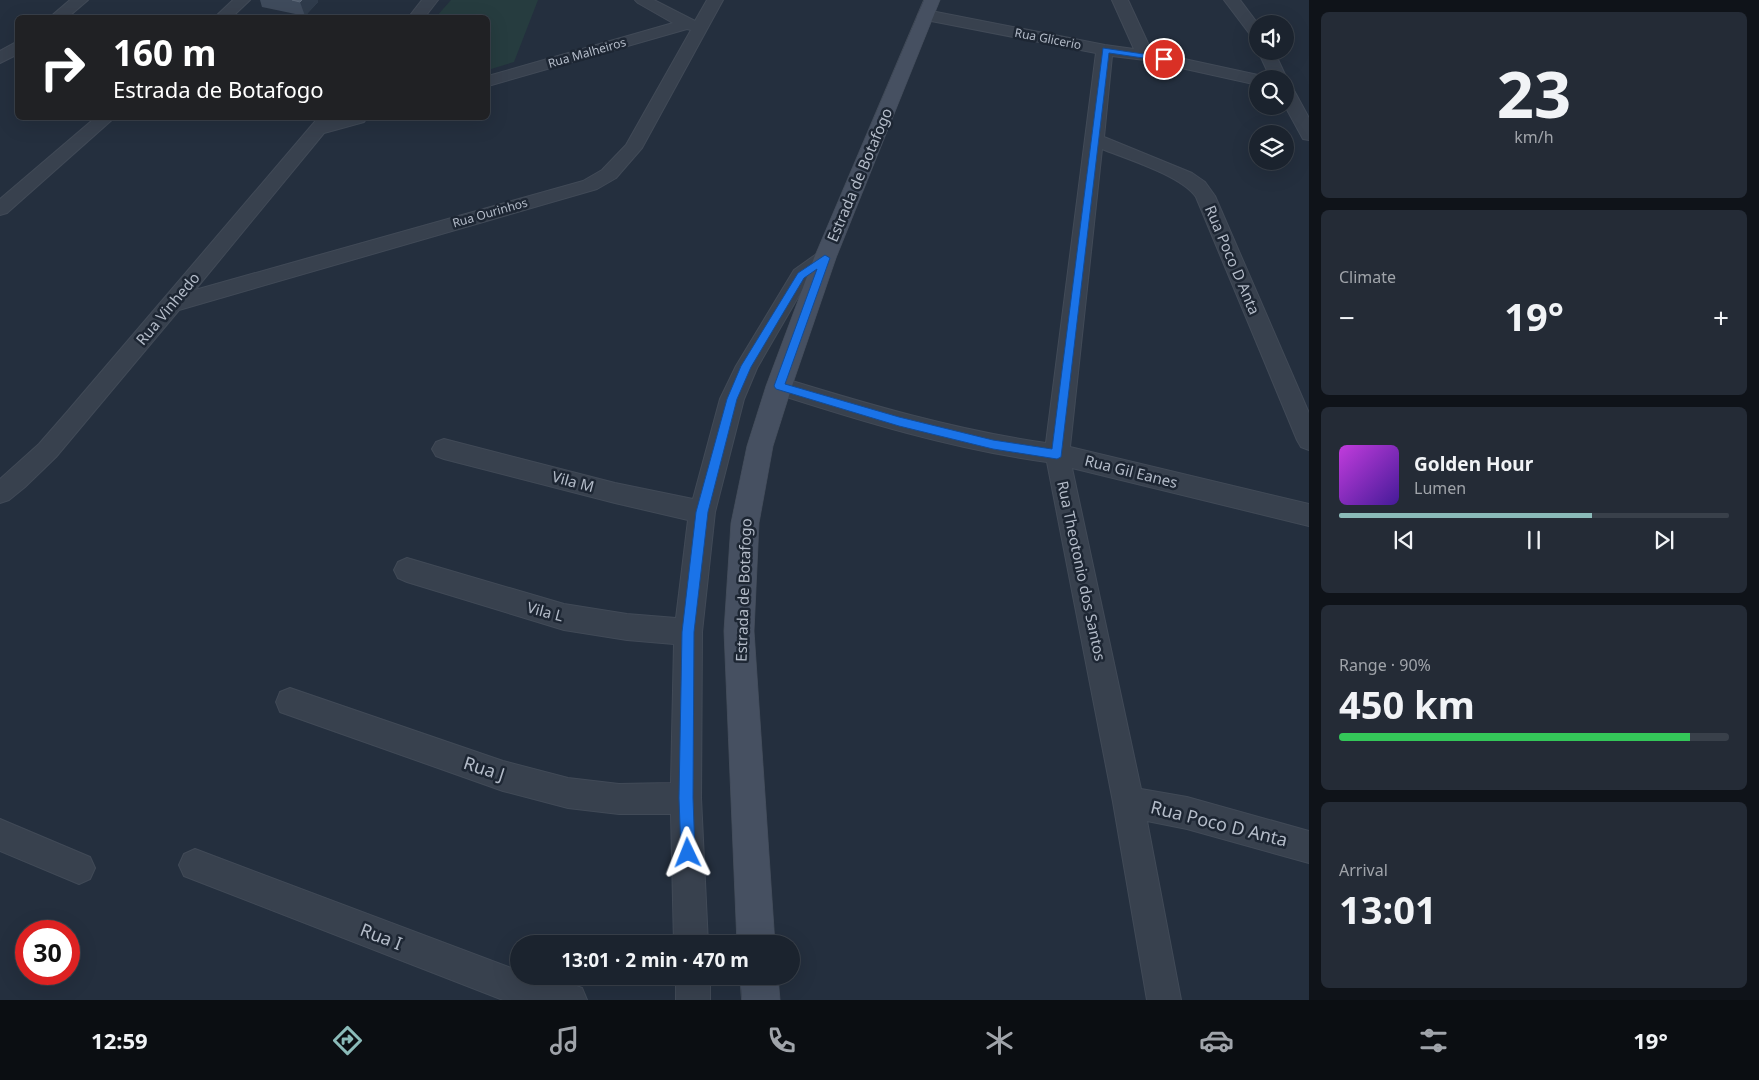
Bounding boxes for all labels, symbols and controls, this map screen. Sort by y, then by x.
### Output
map controls [1249,15,1294,170]
button: sound [1249,15,1294,60]
street label: Rua Glicerio [1013,24,1083,53]
text: 160 m [113,29,216,76]
street label: Rua Malheiros [546,33,628,72]
icon: right [30,35,95,100]
pin [1143,38,1185,80]
icon: arrive [1150,45,1178,73]
text: 23 [1497,49,1571,137]
button: search [1249,70,1294,115]
text: Estrada de Botafogo [113,74,324,104]
street label: Estrada de Botafogo [822,105,896,245]
button: layers [1249,125,1294,170]
text: km/h [1514,126,1554,148]
street label: Rua Ourinhos [450,194,530,231]
street label: Rua Poco D Anta [1201,202,1265,317]
text: Climate [1339,266,1396,288]
street label: Rua Vinhedo [131,268,204,349]
text: 19° [1504,290,1564,342]
text: − [1339,298,1355,336]
text: + [1713,298,1729,336]
street label: Rua Gil Eanes [1083,450,1180,492]
text: Golden Hour [1414,451,1533,477]
street label: Vila M [550,466,596,496]
text: Lumen [1414,477,1466,499]
street label: Rua Theotonio dos Santos [1053,479,1111,663]
street label: Estrada de Botafogo [731,518,755,662]
icon: previous [1390,526,1418,554]
icon: pause [1520,526,1548,554]
icon: next [1650,526,1678,554]
street label: Vila L [525,597,566,626]
text: Range · 90% [1339,654,1431,676]
text: 450 km [1339,678,1475,730]
street label: Rua J [461,750,508,786]
street label: Rua Poco D Anta [1148,794,1290,852]
position arrow [661,826,713,878]
text: Arrival [1339,859,1388,881]
text: 13:01 [1339,883,1437,935]
street label: Rua I [357,917,406,955]
speed limit sign: 30 [15,920,80,985]
text: 13:01 · 2 min · 470 m [561,947,749,973]
icon: directions [330,1023,365,1058]
icon: music [547,1023,582,1058]
icon: phone [764,1023,799,1058]
icon: climate [982,1023,1017,1058]
icon: car [1199,1023,1234,1058]
icon: filters [1416,1023,1451,1058]
text: 12:59 [91,1025,148,1055]
text: 19° [1633,1025,1668,1055]

